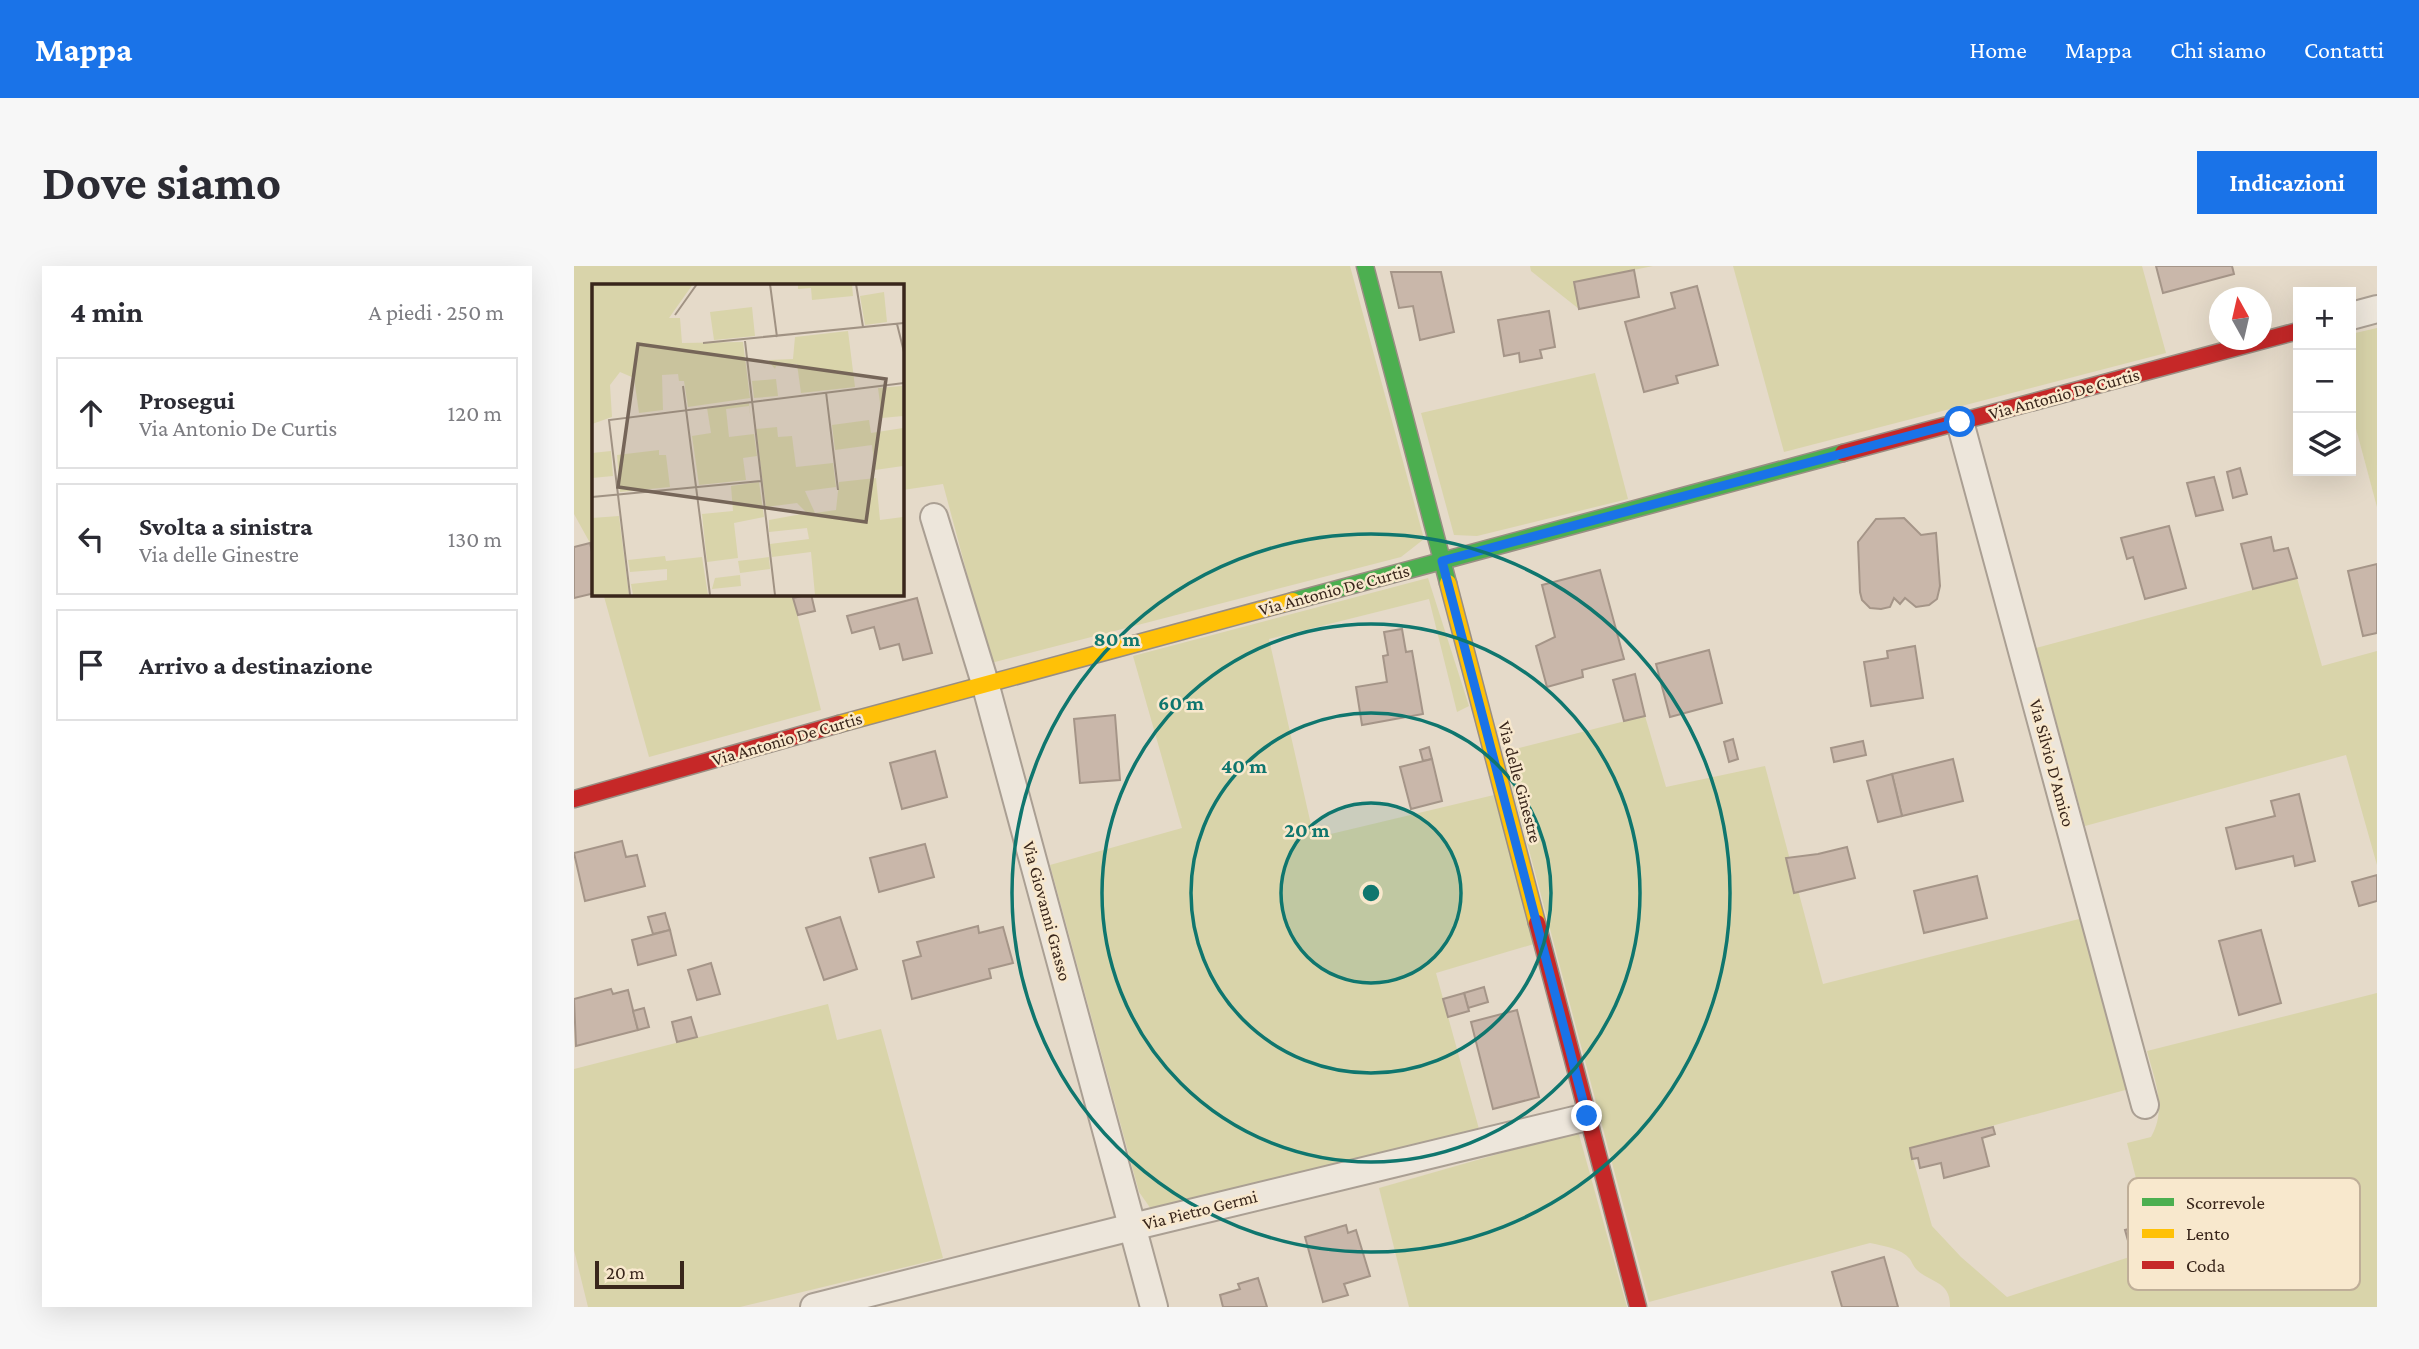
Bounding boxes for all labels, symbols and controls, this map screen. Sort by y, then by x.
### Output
text: Mappa [35,31,132,68]
text: Home [1969,36,2027,63]
text: Mappa [2065,36,2132,63]
text: Chi siamo [2170,36,2266,63]
text: Contatti [2304,36,2384,63]
button: Indicazioni [2197,151,2377,214]
text: Dove siamo [42,155,281,210]
inset map [592,284,903,595]
north arrow [2209,287,2272,350]
map controls [2293,287,2356,476]
button: + [2293,287,2356,350]
text: 4 min [70,295,143,328]
text: A piedi · 250 m [369,299,504,325]
button: − [2293,350,2356,413]
street label: Via Antonio De Curtis [1986,364,2142,424]
text: Prosegui [139,386,235,415]
icon: ahead [72,394,110,432]
text: 120 m [448,400,502,426]
route start [1944,406,1975,437]
button: layers [2293,413,2356,476]
text: Via Antonio De Curtis [139,415,337,441]
text: Svolta a sinistra [139,512,313,541]
icon: left [72,520,110,558]
text: 130 m [448,526,502,552]
text: Via delle Ginestre [139,541,299,567]
street label: Via Antonio De Curtis [1256,560,1412,620]
text: 80 m [1094,627,1141,651]
icon: arrive [72,646,110,684]
text: Arrivo a destinazione [139,651,373,680]
text: 60 m [1158,691,1204,715]
street label: Via Silvio D'Amico [2025,697,2079,829]
street label: Via Antonio De Curtis [710,708,864,770]
street label: Via delle Ginestre [1494,719,1546,845]
text: 40 m [1221,754,1267,778]
text: 20 m [1284,818,1330,842]
street label: Via Giovanni Grasso [1019,839,1075,983]
centre of rings [1359,881,1383,905]
route end [1571,1100,1602,1131]
legend [2128,1178,2360,1290]
street label: Via Pietro Germi [1141,1186,1260,1234]
text: Scorrevole [2186,1192,2265,1213]
text: Lento [2186,1223,2230,1244]
text: Coda [2186,1255,2226,1276]
scale bar [595,1258,684,1290]
text: 20 m [606,1262,645,1283]

